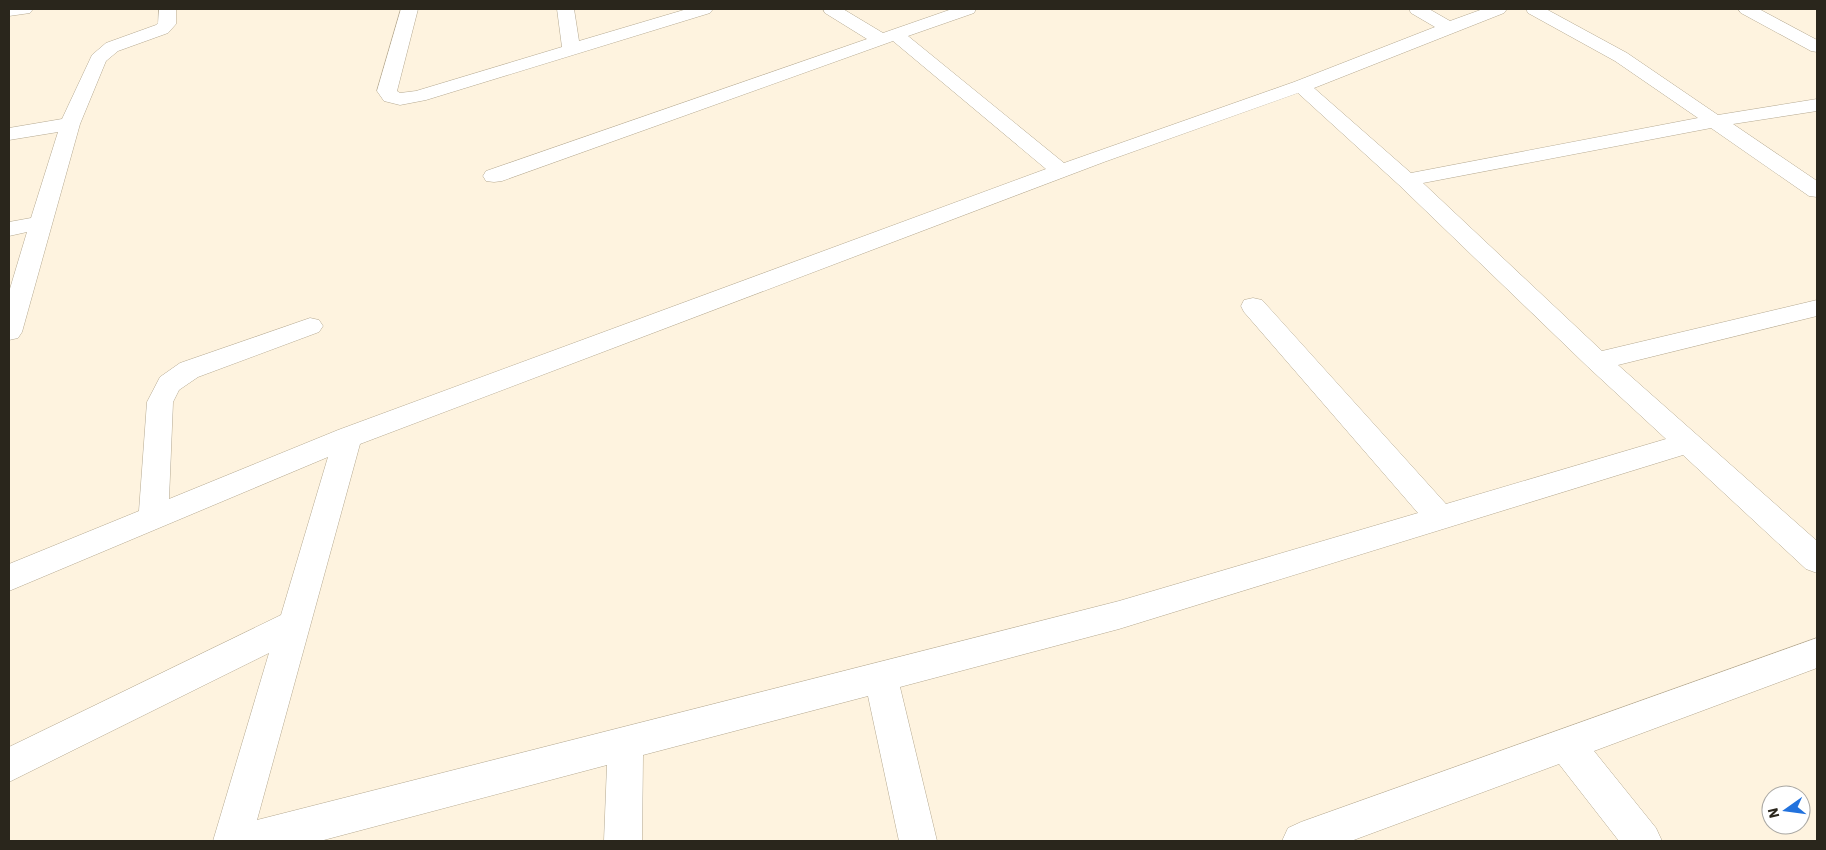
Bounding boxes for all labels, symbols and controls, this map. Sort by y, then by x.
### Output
north arrow [1761,785,1811,835]
text: N [1763,806,1783,820]

